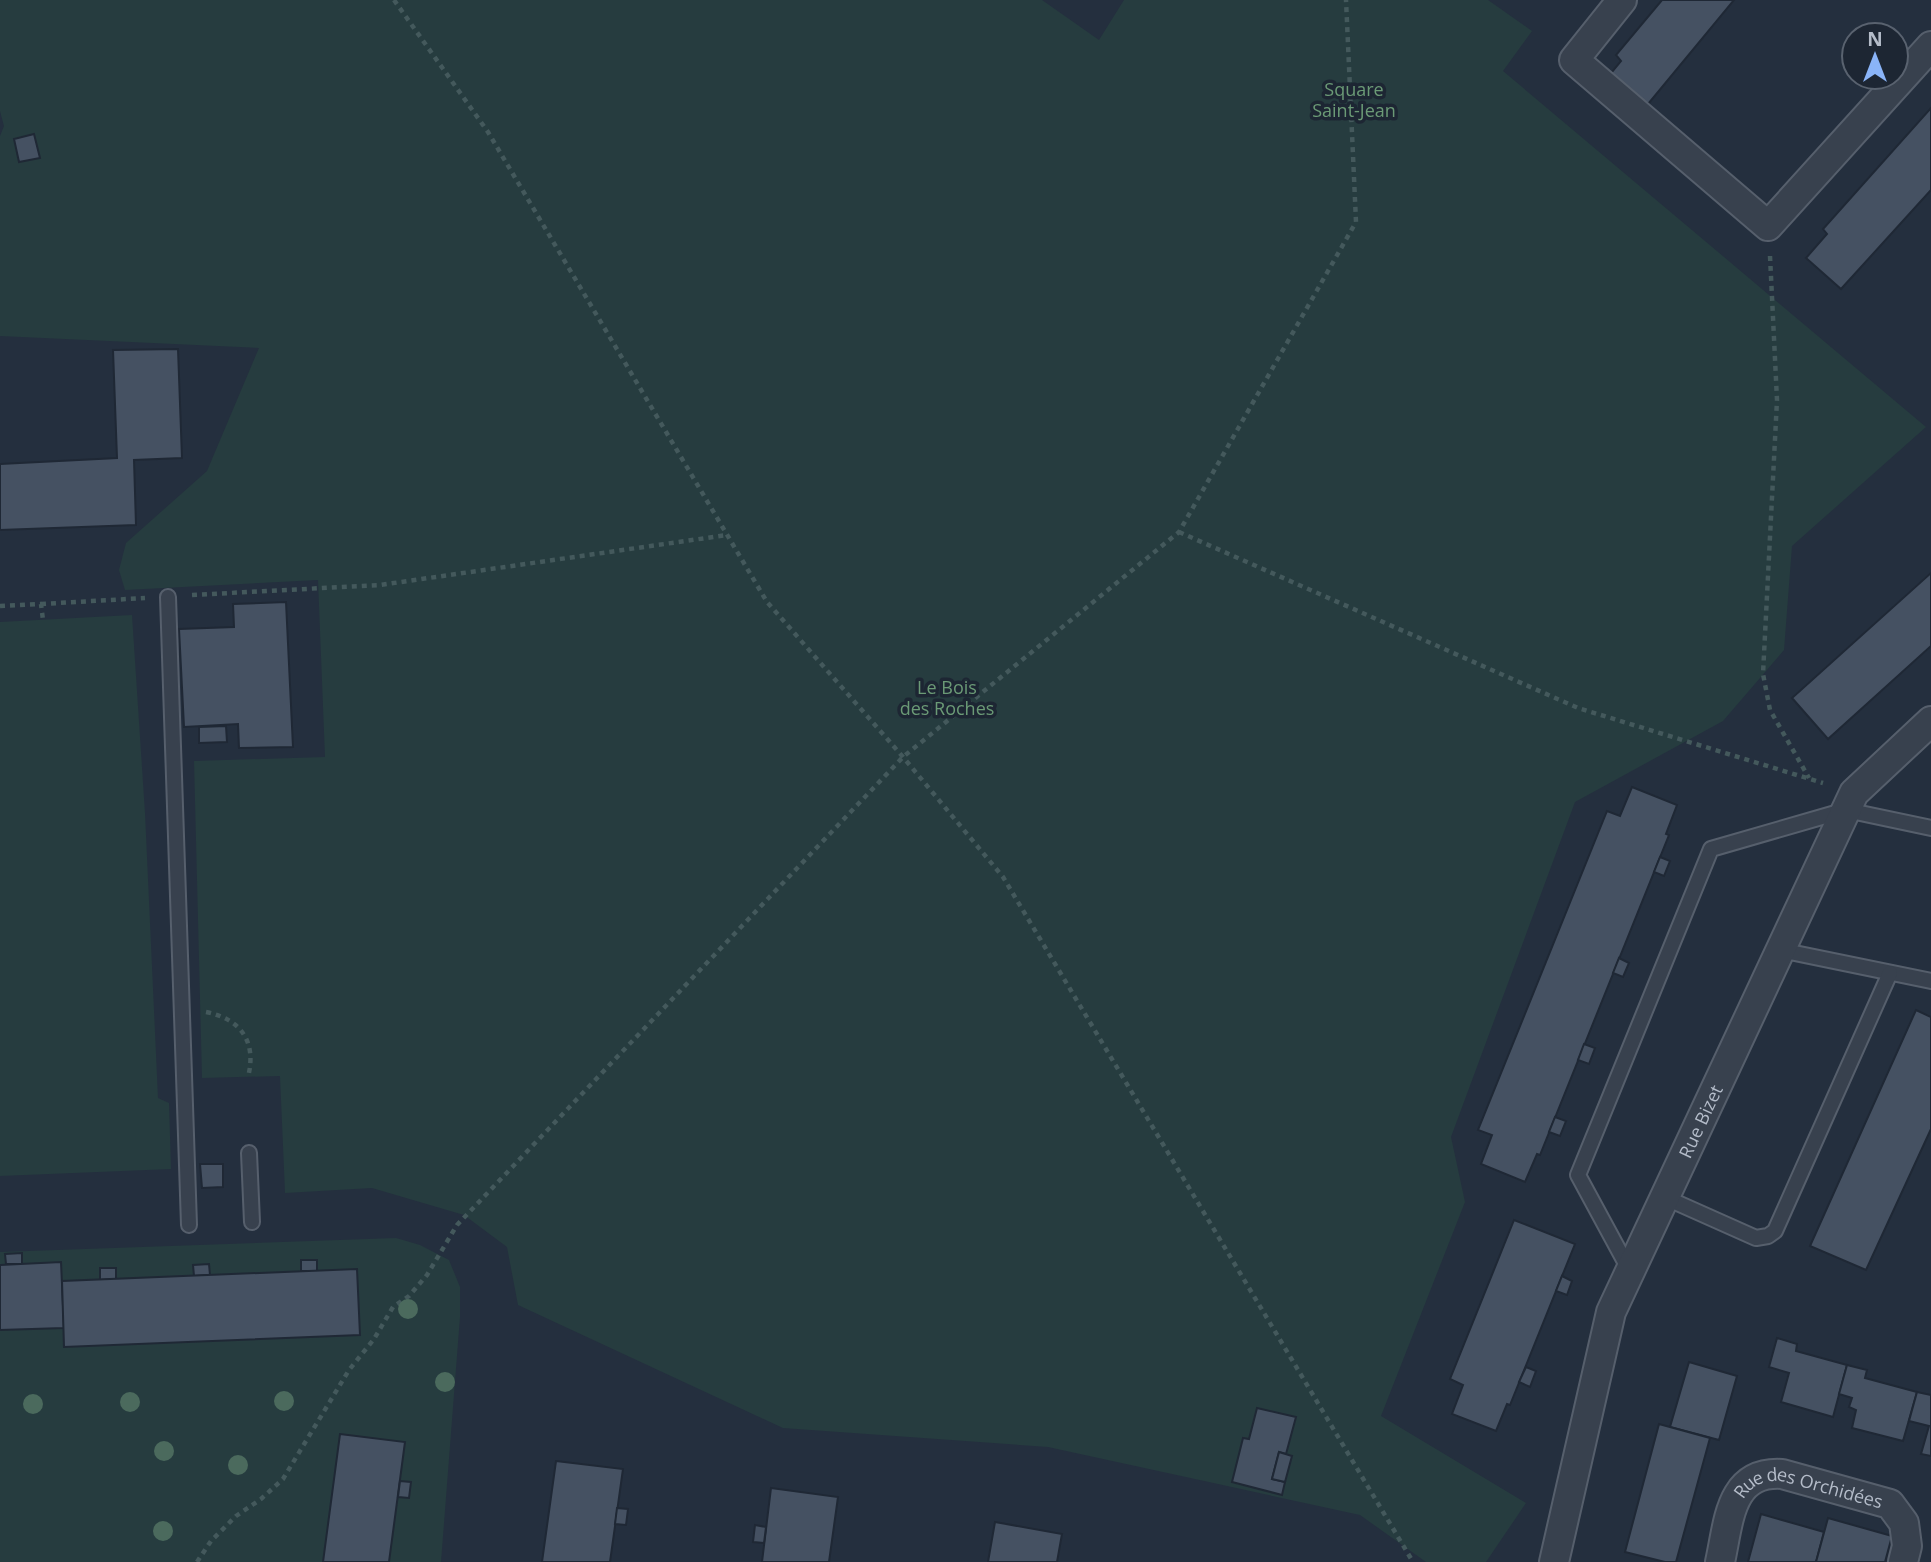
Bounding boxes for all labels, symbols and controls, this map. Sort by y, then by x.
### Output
north arrow [1840,21,1910,91]
text: N [1867,26,1883,52]
park label: Square Saint-Jean [1312,77,1396,122]
park label: Le Bois des Roches [900,675,994,720]
street label: Rue Bizet [1673,1081,1728,1162]
text: Rue des Orchidées [1728,1461,1886,1513]
street label: Rue des Orchidées [1734,1492,1892,1516]

